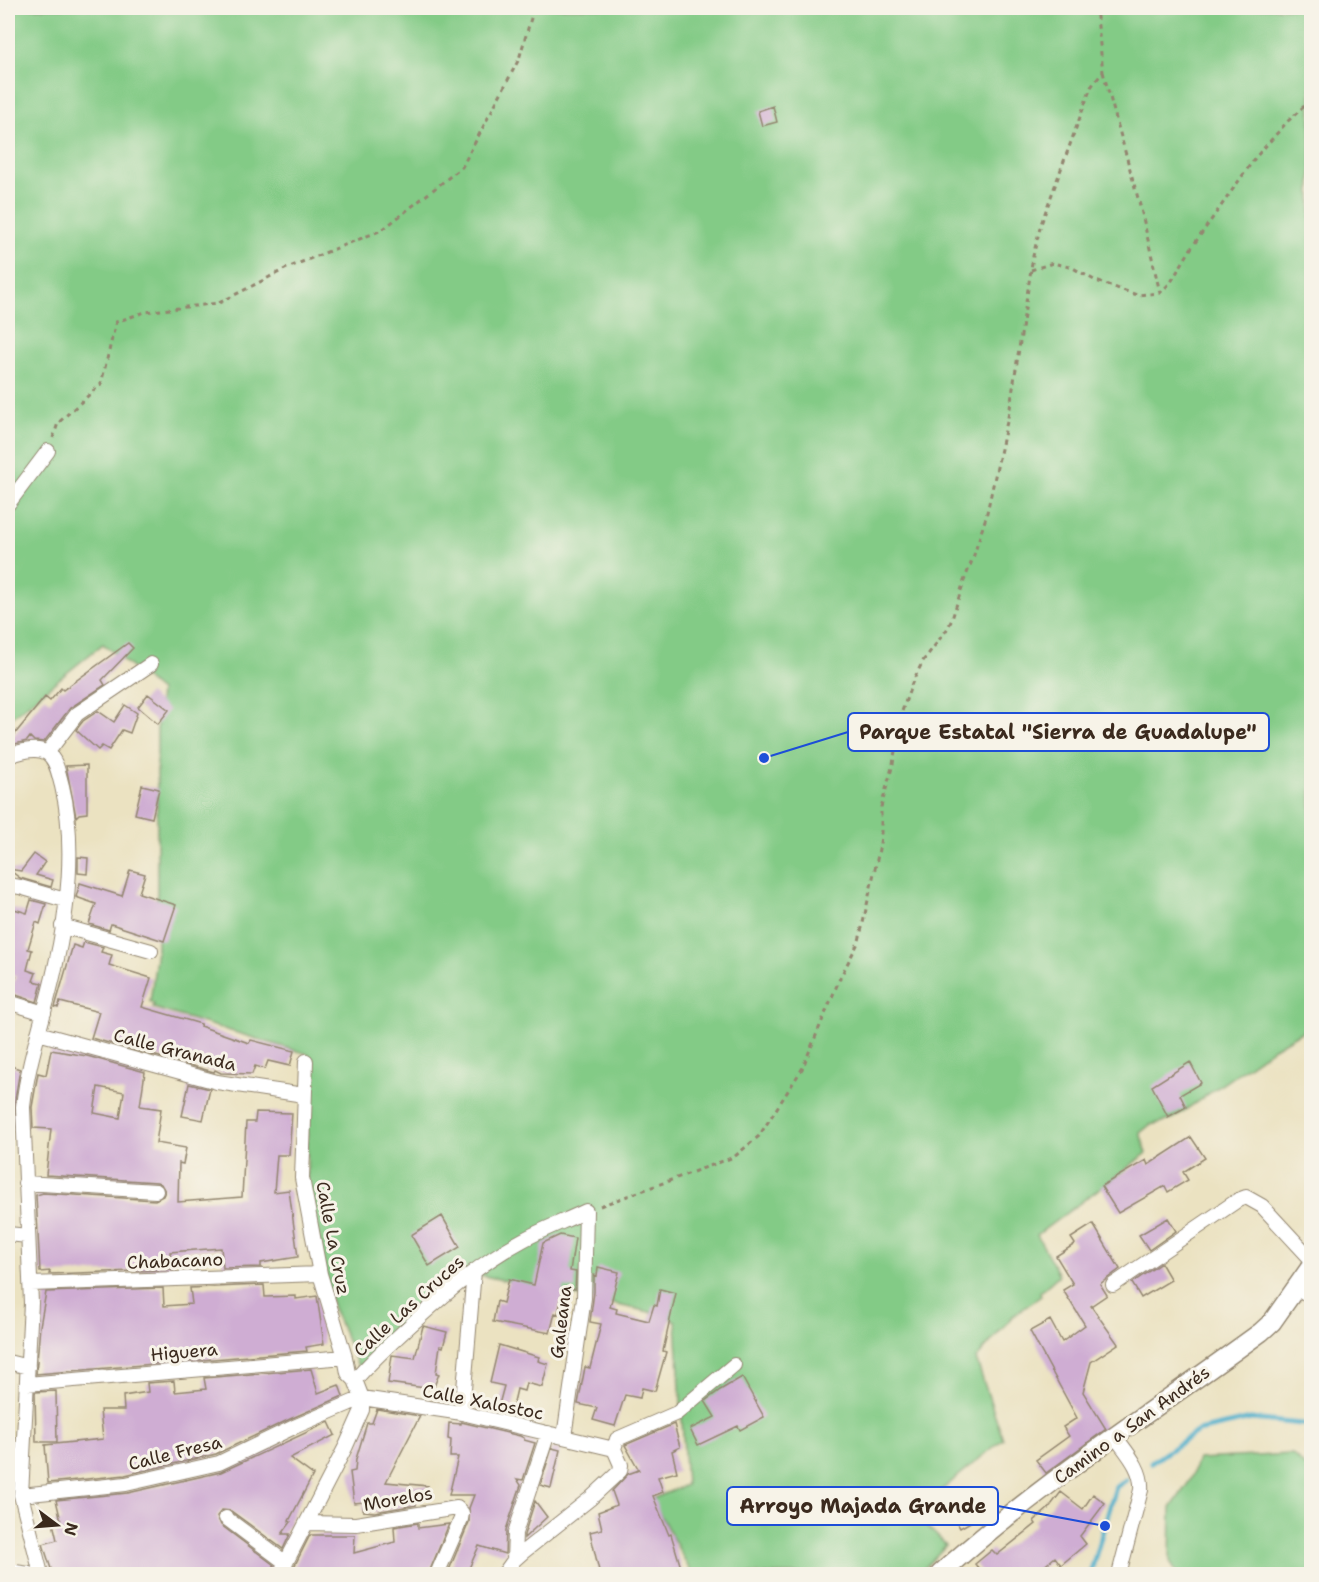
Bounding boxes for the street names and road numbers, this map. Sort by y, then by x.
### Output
street label: Calle Granada [111,1023,239,1077]
street label: Calle La Cruz [310,1179,356,1297]
street label: Chabacano [126,1247,224,1275]
street label: Calle Las Cruces [349,1250,469,1362]
street label: Galeana [545,1284,577,1360]
street label: Higuera [149,1337,219,1367]
street label: Camino a San Andrés [1049,1360,1215,1490]
street label: Calle Xalostoc [420,1378,546,1426]
street label: Calle Fresa [126,1430,224,1476]
street label: Morelos [361,1481,435,1517]

